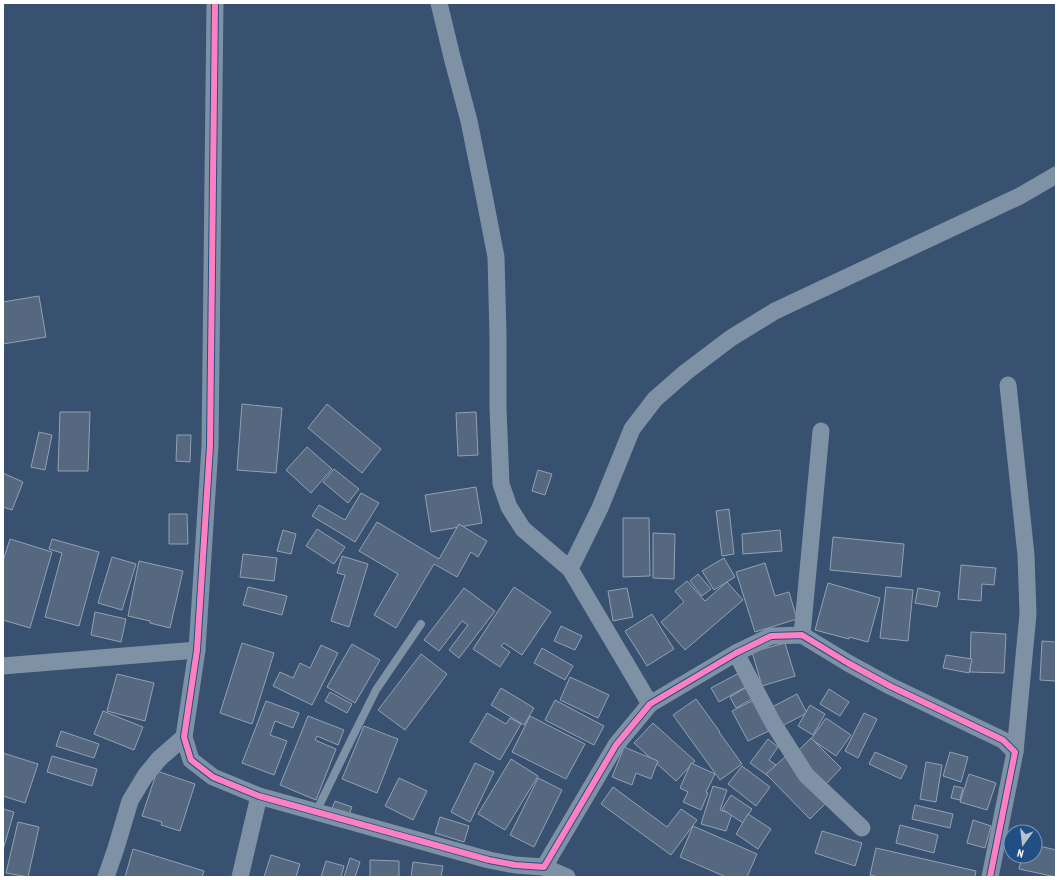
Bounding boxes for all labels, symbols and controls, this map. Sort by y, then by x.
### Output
north arrow [1003,824,1043,864]
text: N [1016,846,1025,861]

